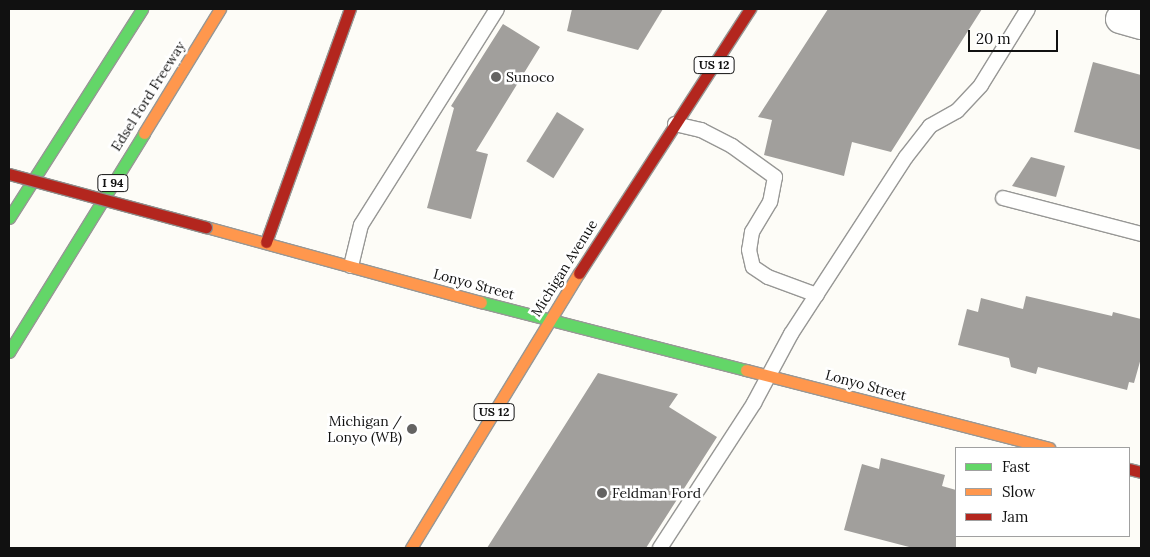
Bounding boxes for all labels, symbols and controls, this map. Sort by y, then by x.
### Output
scale bar [970,20,1060,52]
text: 20 m [976,29,1011,48]
street label: Edsel Ford Freeway [107,38,189,154]
road number: US 12 [693,56,735,74]
place label: Sunoco [506,69,554,85]
marker: Sunoco [490,71,502,83]
road number: I 94 [97,174,129,192]
street label: Michigan Avenue [527,216,601,320]
street label: Lonyo Street [432,265,516,303]
street label: Lonyo Street [824,366,908,404]
road number: US 12 [473,402,515,422]
place label: Michigan / Lonyo (WB) [327,413,402,446]
marker: Michigan / Lonyo (WB) [406,423,418,435]
legend [955,447,1130,537]
text: Fast [1002,457,1030,476]
text: Slow [1002,482,1035,501]
place label: Feldman Ford [612,485,701,501]
marker: Feldman Ford [596,487,608,499]
text: Jam [1002,507,1029,526]

